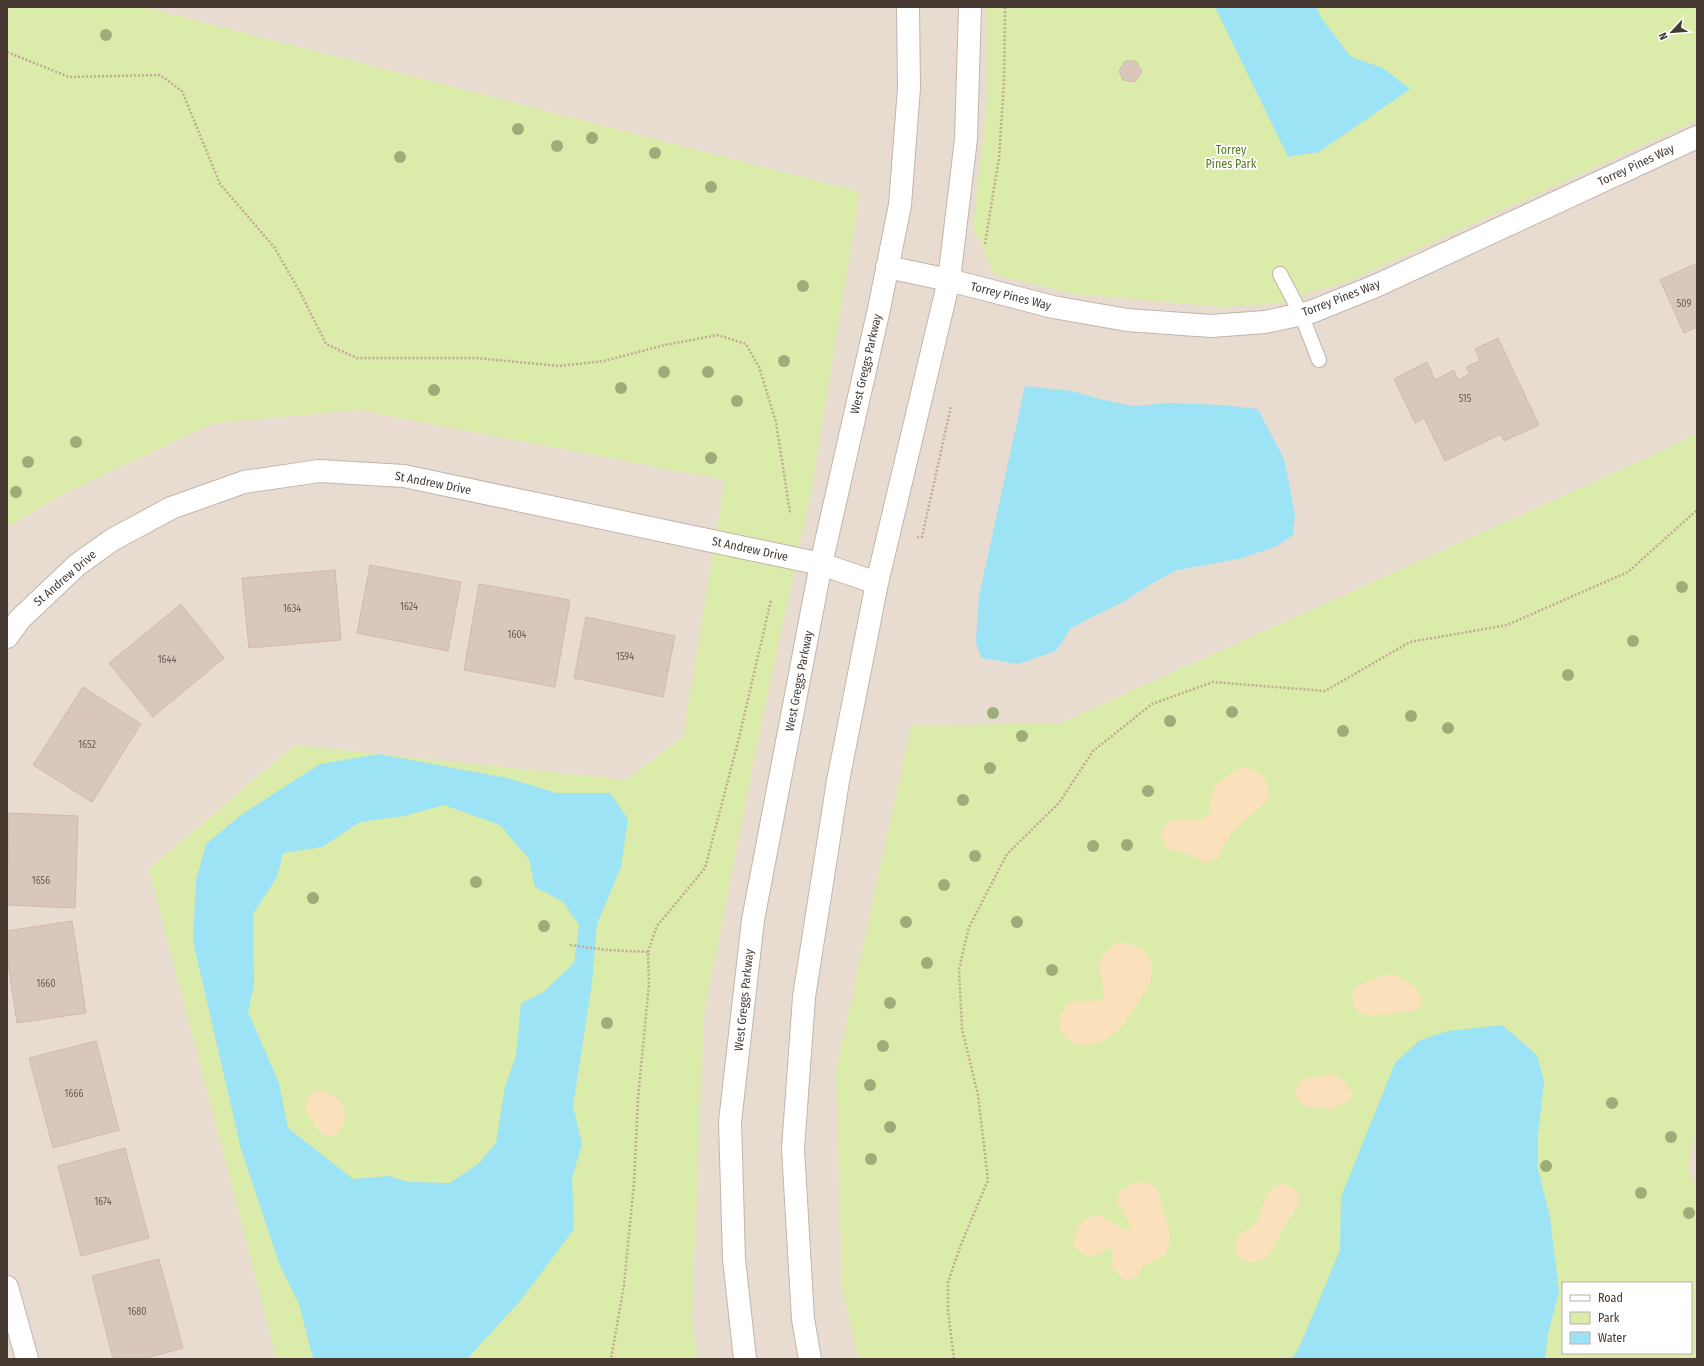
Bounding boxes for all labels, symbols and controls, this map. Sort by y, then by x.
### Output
north arrow [1652,12,1692,52]
text: N [1656,30,1671,42]
street label: Torrey Pines Way [1596,141,1677,189]
park label: Torrey Pines Park [1206,143,1257,171]
street label: Torrey Pines Way [1300,276,1383,319]
street label: Torrey Pines Way [969,279,1053,313]
house number: 509 [1677,298,1691,310]
street label: West Greggs Parkway [848,312,884,416]
house number: 515 [1459,393,1472,405]
street label: St Andrew Drive [394,469,473,497]
street label: St Andrew Drive [711,534,789,564]
street label: St Andrew Drive [31,547,99,609]
house number: 1624 [400,601,418,613]
house number: 1634 [283,603,301,615]
house number: 1604 [508,629,527,641]
street label: West Greggs Parkway [782,629,816,733]
house number: 1594 [616,651,634,663]
house number: 1644 [158,654,176,666]
house number: 1652 [78,739,96,751]
house number: 1656 [32,875,50,887]
street label: West Greggs Parkway [732,948,756,1052]
house number: 1660 [36,978,56,990]
house number: 1666 [65,1088,83,1100]
house number: 1674 [94,1196,112,1208]
legend [1562,1282,1692,1354]
text: Road [1598,1291,1623,1305]
house number: 1680 [127,1306,147,1318]
text: Park [1598,1311,1620,1325]
text: Water [1598,1331,1627,1345]

